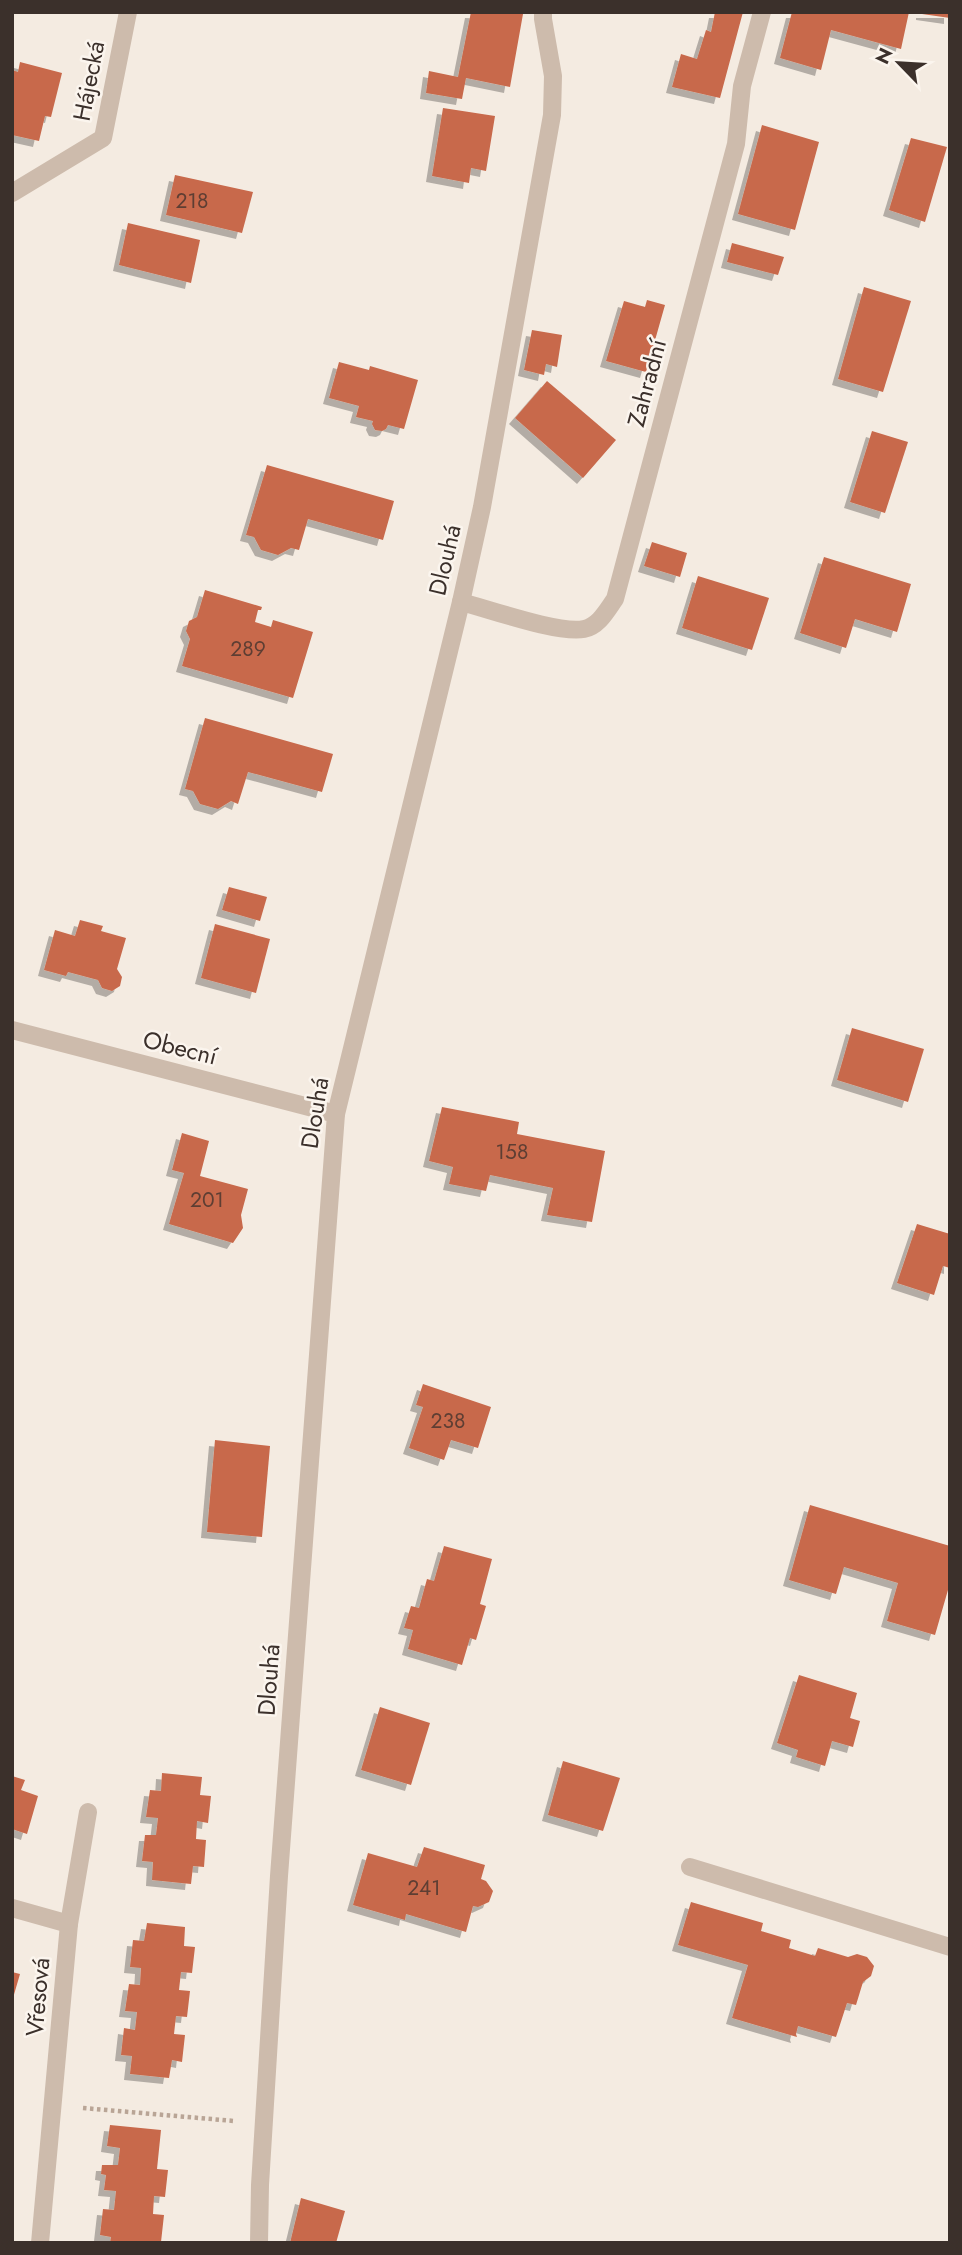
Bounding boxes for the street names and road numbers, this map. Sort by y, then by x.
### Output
street label: Hájecká [64,38,113,124]
street label: Zahradní [618,334,675,431]
street label: Dlouhá [419,521,470,599]
street label: Obecní [139,1021,222,1074]
street label: Dlouhá [292,1075,337,1151]
street label: Dlouhá [249,1643,288,1717]
street label: Vřesová [17,1956,58,2038]

